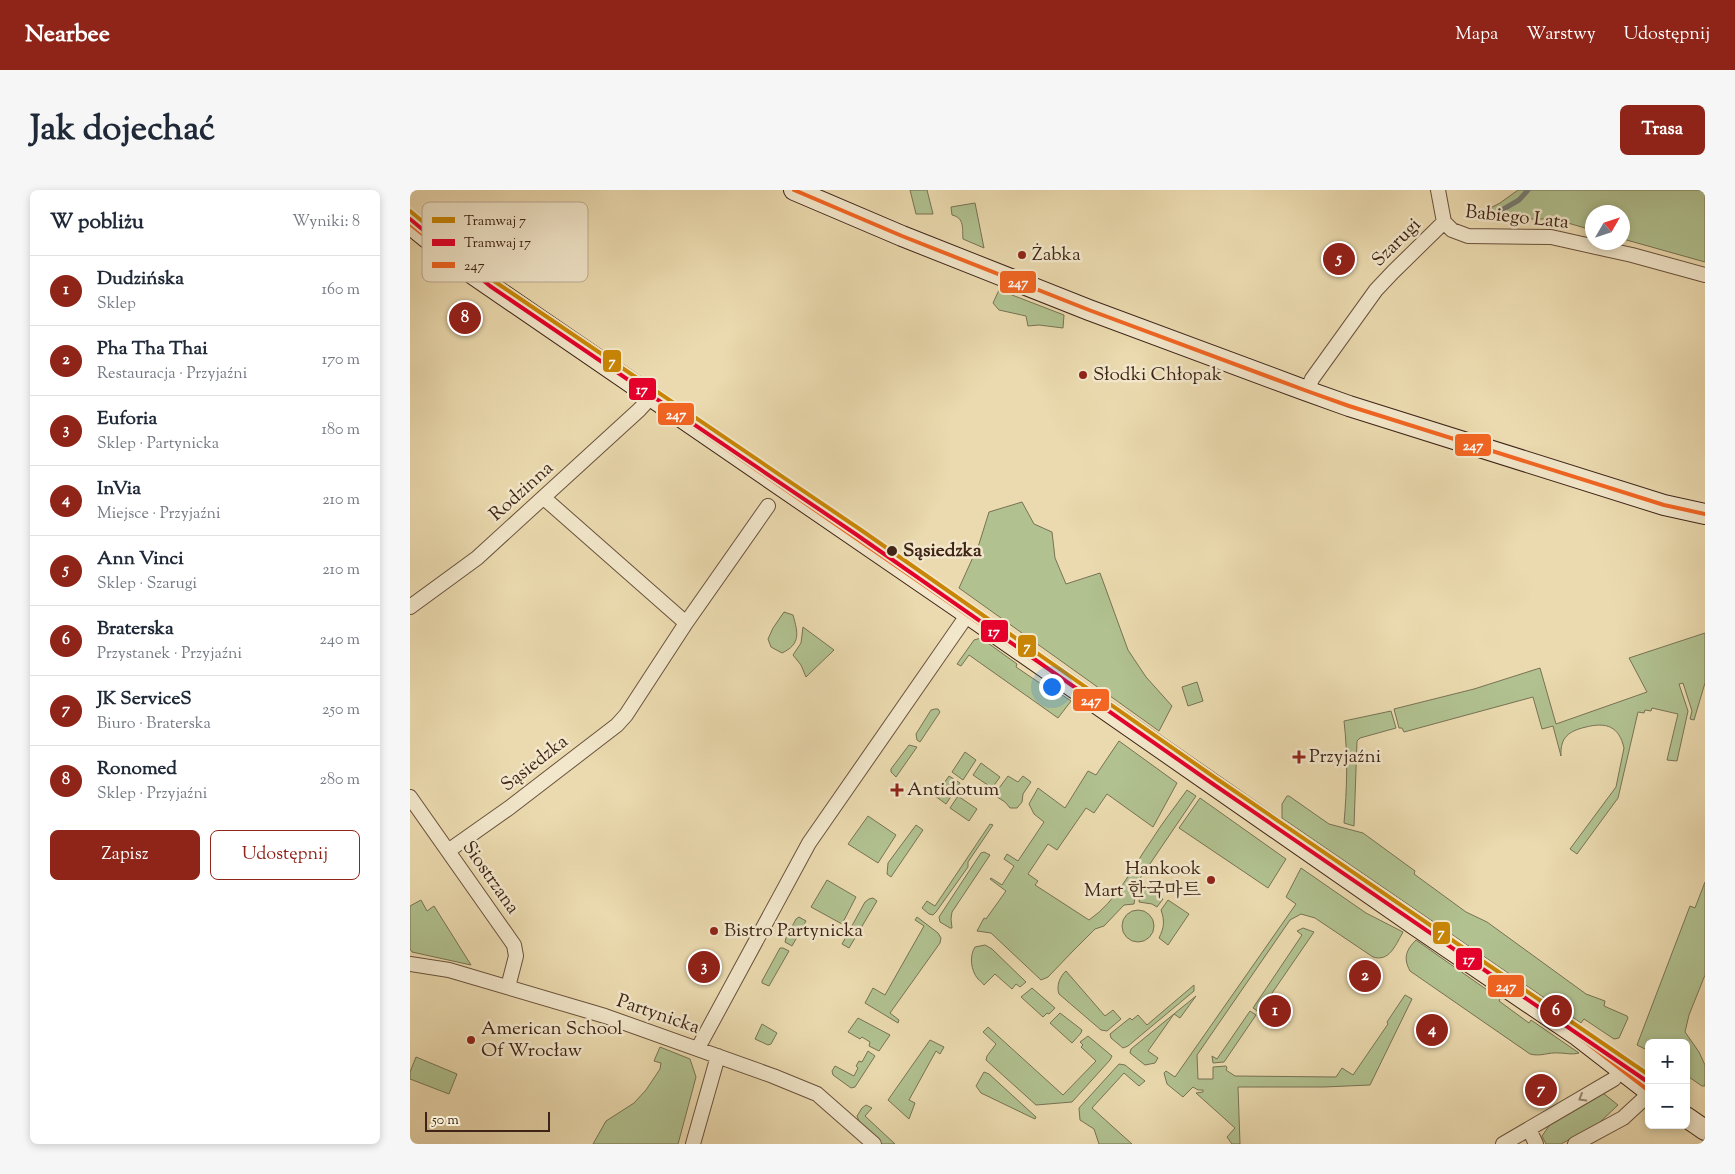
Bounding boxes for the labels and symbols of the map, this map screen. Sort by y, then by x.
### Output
street label: Babiego Lata [1464,199,1570,237]
legend [422,202,588,282]
north arrow [1585,205,1630,250]
text: Tramwaj 7 [464,212,526,232]
street label: Szarugi [1366,212,1428,274]
text: Tramwaj 17 [464,234,531,254]
pin: 5 [1323,240,1355,278]
place label: Żabka [1032,242,1081,269]
marker: Żabka [1016,249,1028,261]
text: 247 [464,257,485,277]
line badge: 247 [999,270,1037,294]
text: 247 [1008,274,1029,294]
pin: 8 [449,299,481,337]
line badge: 7 [602,349,622,373]
text: 7 [608,353,616,373]
place label: Słodki Chłopak [1093,362,1223,389]
marker: Słodki Chłopak [1077,369,1089,381]
line badge: 17 [628,377,657,401]
text: 17 [636,381,649,401]
line badge: 247 [657,402,695,426]
text: 247 [666,406,687,426]
line badge: 247 [1454,433,1492,457]
text: 247 [1463,437,1484,457]
street label: Rodzinna [484,456,560,528]
place label: Sąsiedzka [903,538,982,565]
marker: Sąsiedzka [885,544,899,558]
line badge: 17 [980,619,1009,643]
text: 17 [988,623,1001,643]
line badge: 7 [1017,634,1037,658]
text: 7 [1023,638,1031,658]
your location [1039,674,1065,700]
line badge: 247 [1072,688,1110,712]
text: 247 [1081,692,1102,712]
street label: Sąsiedzka [496,729,575,799]
place label: Przyjaźni [1309,744,1381,771]
marker: Przyjaźni [1293,751,1305,763]
place label: Antidotum [907,777,1000,804]
marker: Antidotum [891,784,903,796]
street label: Siostrzana [455,836,525,920]
place label: Hankook Mart 한국마트 [1084,856,1202,905]
marker: Hankook Mart 한국마트 [1205,874,1217,886]
place label: Bistro Partynicka [724,918,863,945]
line badge: 7 [1432,921,1451,945]
text: 7 [1437,924,1445,944]
marker: Bistro Partynicka [708,925,720,937]
line badge: 17 [1455,947,1483,971]
pin: 3 [688,948,720,986]
text: 17 [1463,951,1476,971]
pin: 2 [1349,957,1381,995]
line badge: 247 [1487,974,1525,998]
text: 247 [1496,978,1517,998]
street label: Partynicka [613,988,703,1042]
pin: 1 [1259,992,1291,1030]
pin: 6 [1540,992,1572,1030]
pin: 4 [1416,1011,1448,1049]
place label: American School Of Wrocław [481,1016,623,1065]
marker: American School Of Wrocław [465,1034,477,1046]
pin: 7 [1525,1071,1557,1109]
one-way arrow [1579,1091,1588,1101]
scale bar [425,1109,550,1132]

